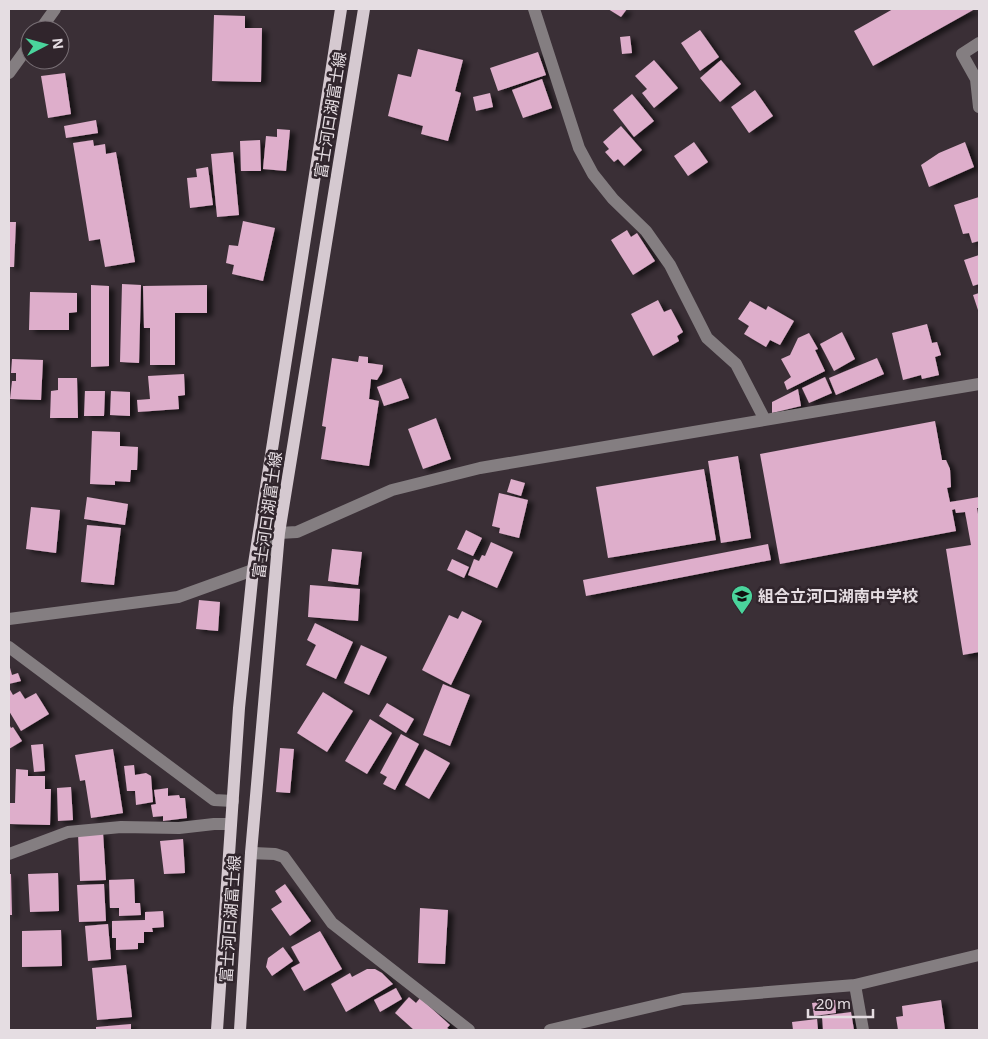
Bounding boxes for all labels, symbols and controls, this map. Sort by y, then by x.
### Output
north arrow [20,20,70,70]
text: N [48,37,68,50]
street label: 富士河口湖富士線 [309,50,351,180]
street label: 富士河口湖富士線 [247,450,287,580]
school or university icon: 組合立河口湖南中学校 [730,584,754,615]
place label: 組合立河口湖南中学校 [758,585,918,607]
street label: 富士河口湖富士線 [215,854,245,984]
scale bar [808,986,873,1018]
text: 20 m [816,993,851,1013]

